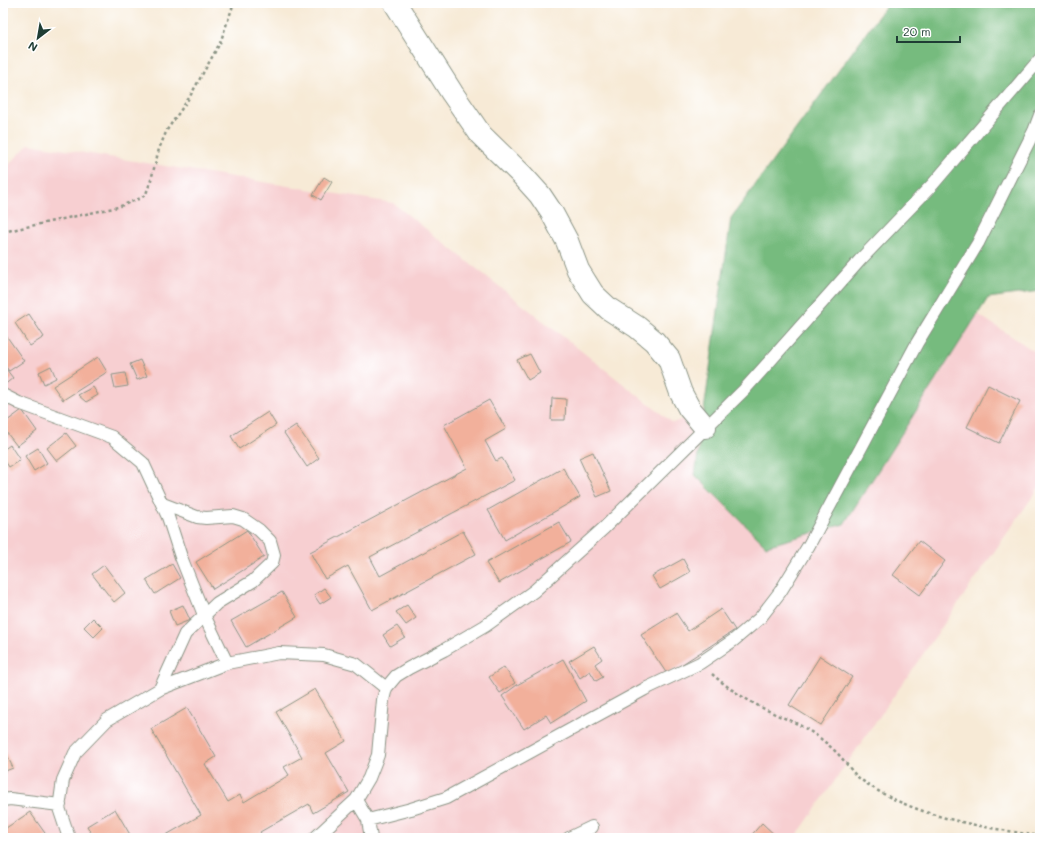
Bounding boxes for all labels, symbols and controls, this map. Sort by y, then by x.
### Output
north arrow [18,18,58,58]
scale bar [897,18,960,44]
text: 20 m [903,23,931,39]
text: N [25,38,40,56]

